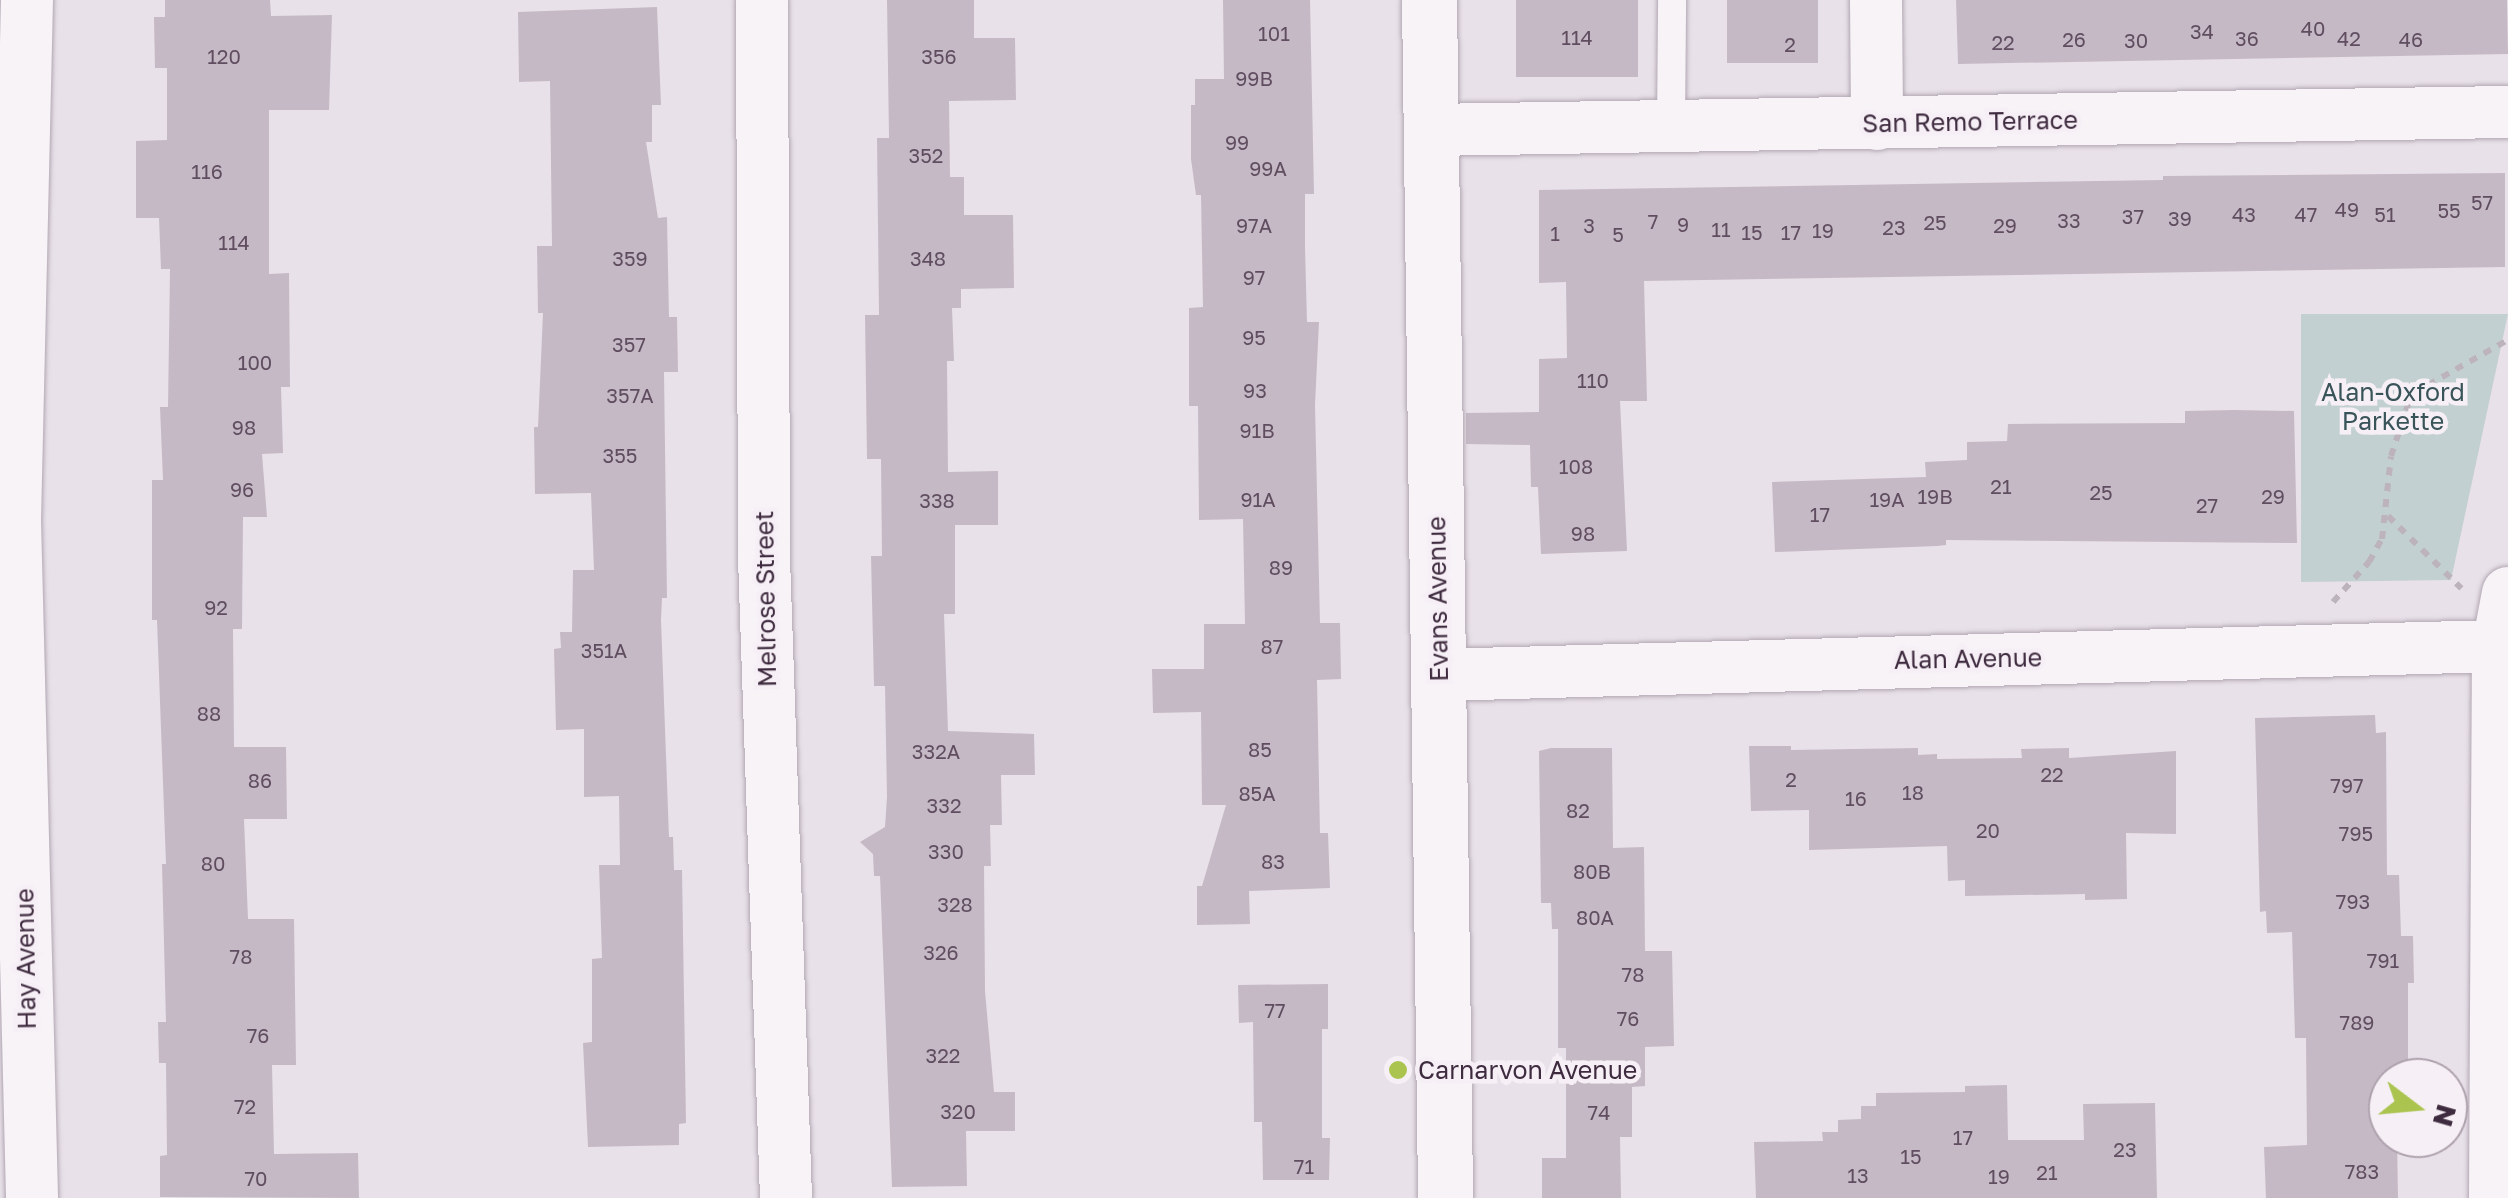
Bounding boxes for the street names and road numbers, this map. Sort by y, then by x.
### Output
street label: San Remo Terrace [1862,105,2078,139]
street label: Melrose Street [749,511,783,687]
street label: Evans Avenue [1422,516,1454,682]
street label: Alan Avenue [1894,643,2042,675]
street label: Hay Avenue [10,888,42,1030]

